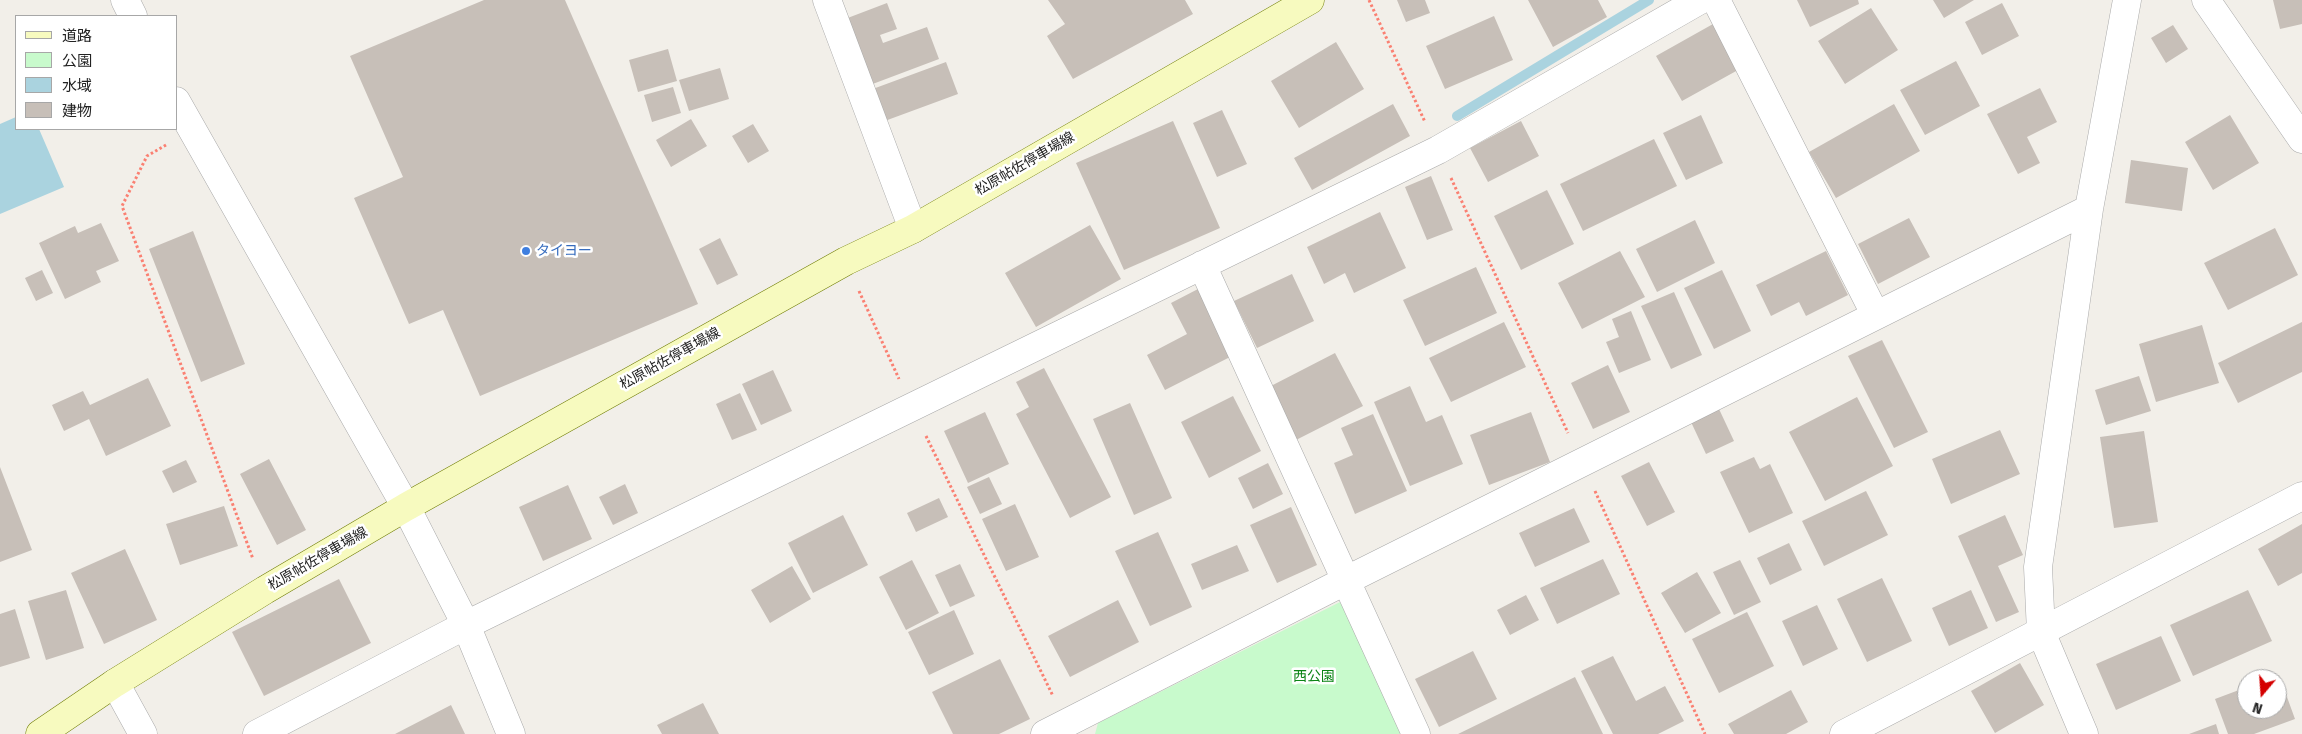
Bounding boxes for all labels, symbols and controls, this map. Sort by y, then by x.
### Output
legend [15,15,178,130]
text: 道路 [62,27,92,45]
text: 公園 [62,52,92,70]
text: 水域 [62,77,92,95]
text: 建物 [62,102,92,120]
street label: 松原帖佐停車場線 [972,129,1078,199]
place label: タイヨー [536,243,592,259]
marker: タイヨー [520,245,532,257]
street label: 松原帖佐停車場線 [617,325,723,393]
street label: 松原帖佐停車場線 [265,524,371,594]
park label: 西公園 [1293,669,1335,685]
north arrow [2237,669,2287,719]
text: N [2250,698,2265,717]

